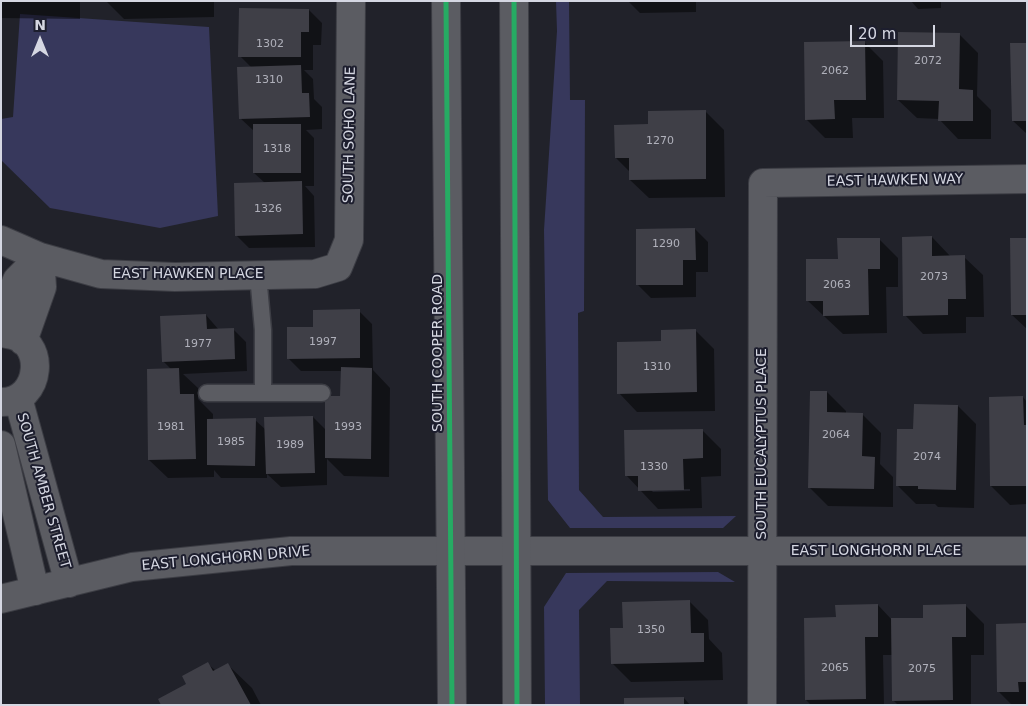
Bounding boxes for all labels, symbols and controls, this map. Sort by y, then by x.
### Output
north arrow [15,15,65,65]
scale bar [853,15,938,47]
text: N [34,17,46,33]
text: 20 m [858,25,896,43]
house number: 1302 [256,37,284,51]
house number: 2072 [914,54,942,68]
house number: 2062 [821,64,849,78]
street label: SOUTH SOHO LANE [340,67,360,203]
house number: 1310 [255,73,283,87]
house number: 1270 [646,134,674,148]
house number: 1318 [263,142,291,156]
street label: EAST HAWKEN WAY [827,171,963,191]
house number: 1326 [254,202,282,216]
house number: 1290 [652,237,680,251]
street label: EAST HAWKEN PLACE [113,266,263,282]
house number: 2073 [920,270,948,284]
street label: SOUTH COOPER ROAD [430,274,446,432]
house number: 2063 [823,278,851,292]
house number: 1997 [309,335,337,349]
house number: 1977 [184,337,212,351]
street label: SOUTH EUCALYPTUS PLACE [754,348,770,540]
house number: 1310 [643,360,671,374]
street label: SOUTH AMBER STREET [13,411,73,571]
house number: 1981 [157,420,185,434]
house number: 1993 [334,420,362,434]
house number: 2064 [822,428,850,442]
house number: 1985 [217,435,245,449]
house number: 1989 [276,438,304,452]
house number: 2074 [913,450,941,464]
house number: 1330 [640,460,668,474]
street label: EAST LONGHORN DRIVE [141,543,311,575]
street label: EAST LONGHORN PLACE [791,543,961,559]
house number: 1350 [637,623,665,637]
house number: 2065 [821,661,849,675]
house number: 2075 [908,662,936,676]

